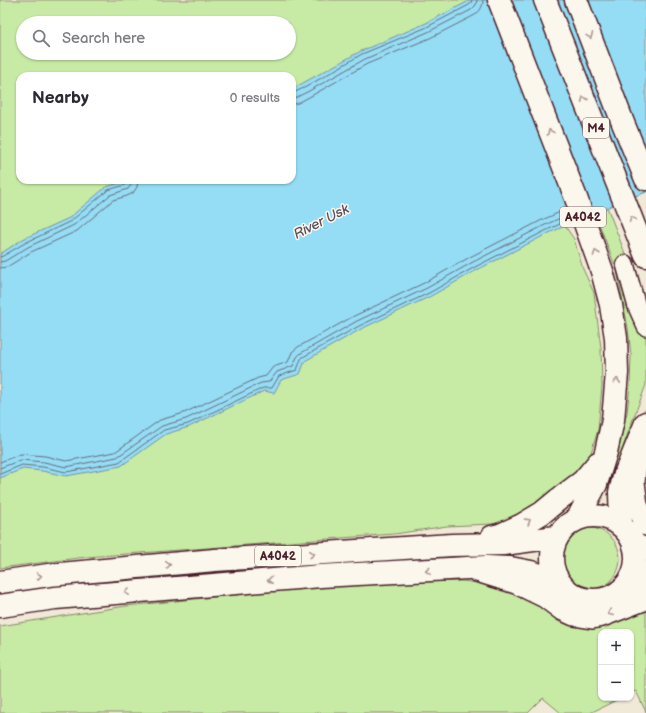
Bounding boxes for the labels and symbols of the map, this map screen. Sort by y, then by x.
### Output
one-way arrow [585,33,593,40]
one-way arrow [581,95,589,103]
road number: M4 [583,118,609,138]
one-way arrow [547,128,555,135]
water label: River Usk [291,200,353,243]
road number: A4042 [560,207,606,227]
one-way arrow [628,216,636,223]
one-way arrow [593,250,601,257]
one-way arrow [612,378,621,384]
one-way arrow [524,519,531,526]
road number: A4042 [255,546,301,566]
one-way arrow [309,550,315,559]
one-way arrow [165,560,171,569]
one-way arrow [425,566,431,575]
one-way arrow [36,572,42,581]
one-way arrow [267,576,273,585]
one-way arrow [124,588,130,597]
one-way arrow [606,608,614,616]

